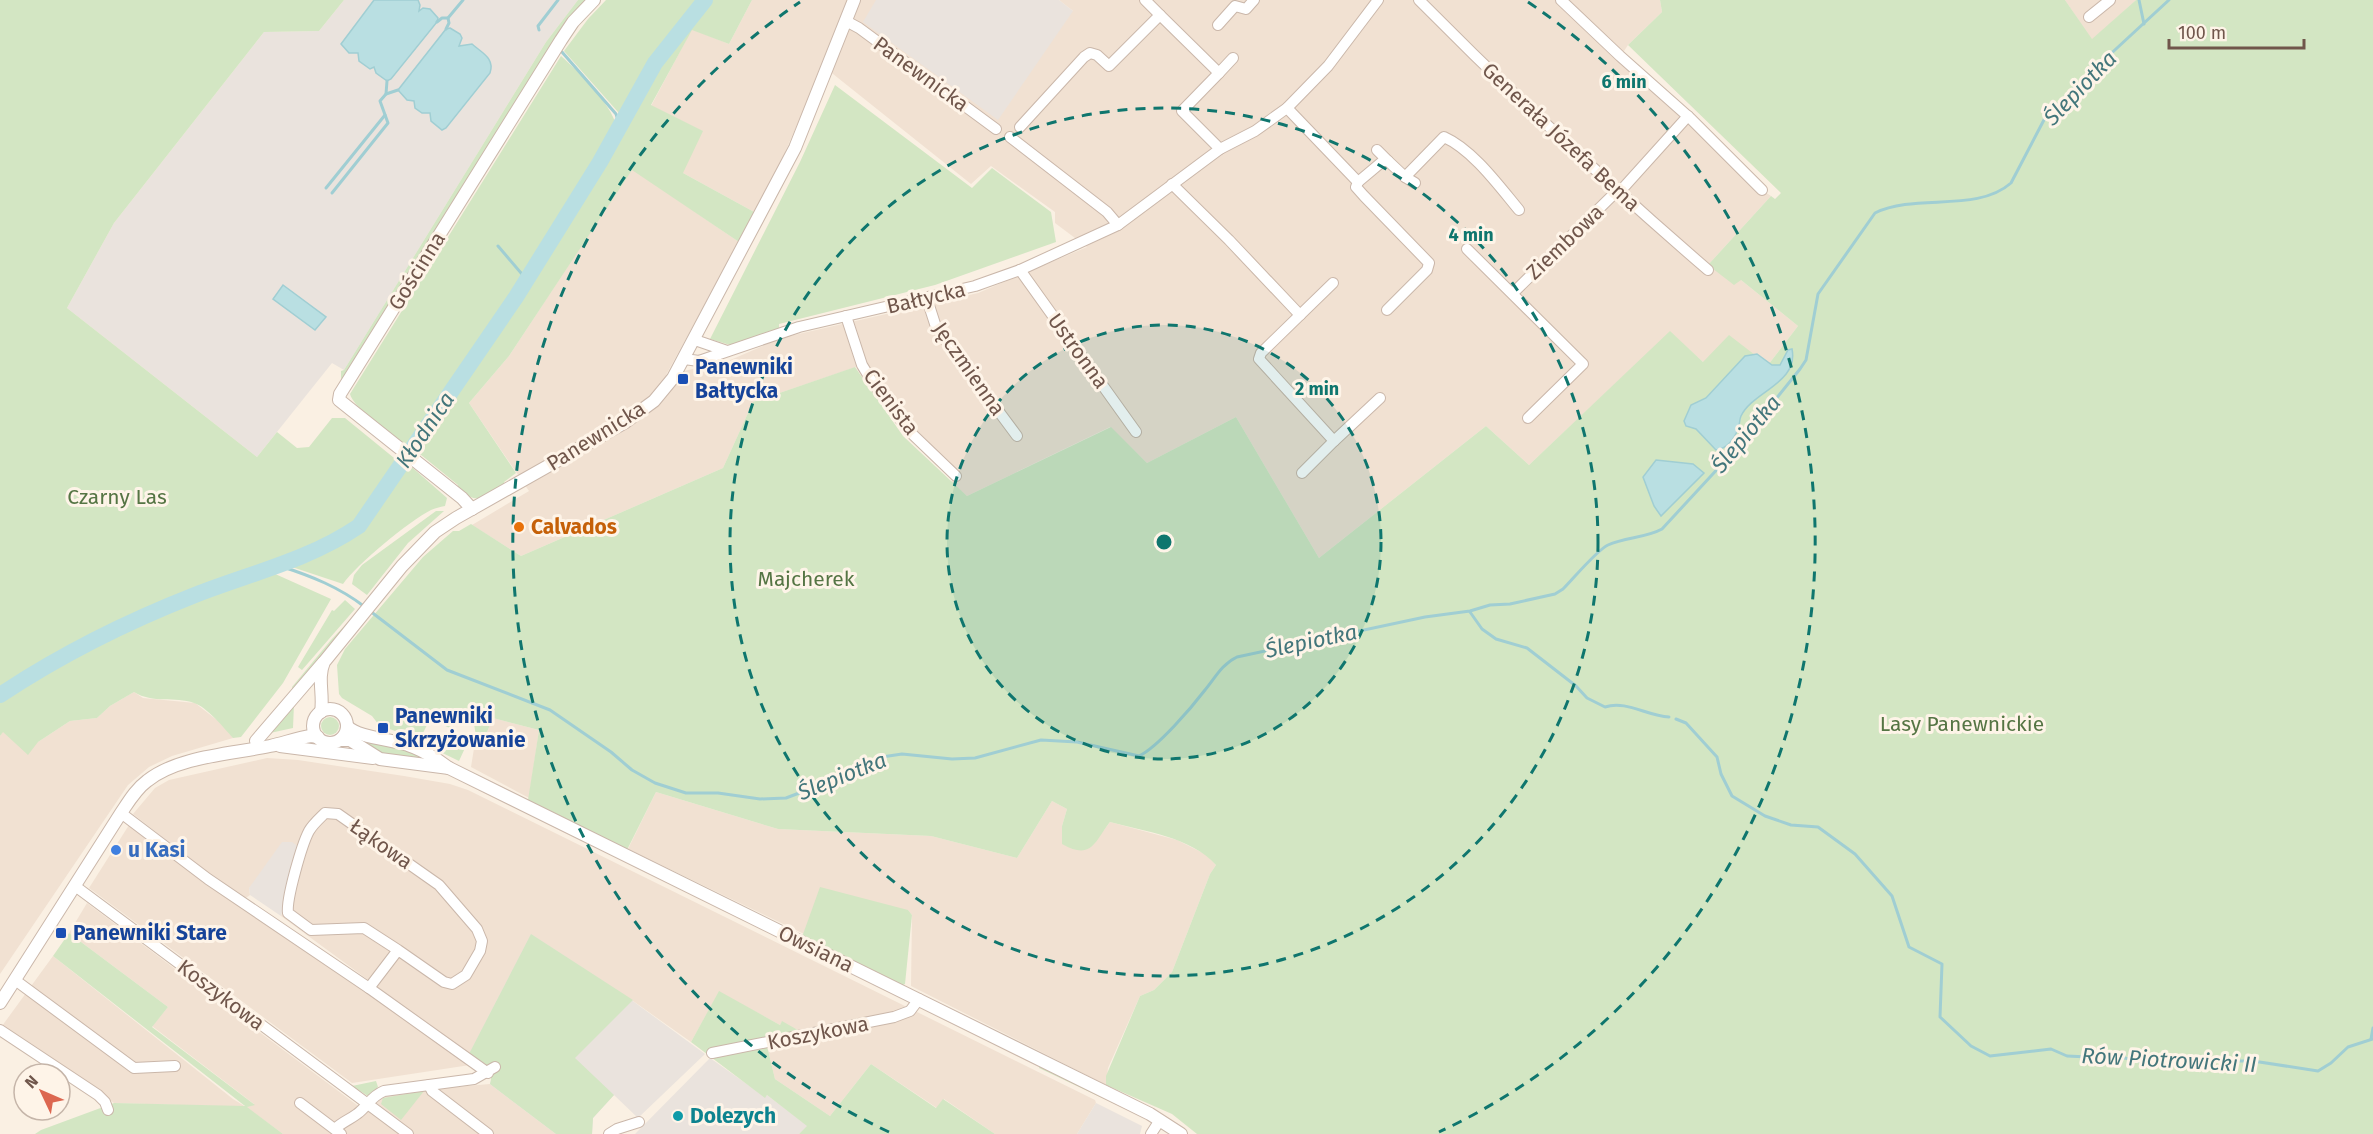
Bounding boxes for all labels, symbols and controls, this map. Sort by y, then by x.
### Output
scale bar [2169,12,2304,50]
text: 100 m [2178,22,2226,44]
street label: Panewnicka [868,31,974,117]
water label: Ślepiotka [2037,45,2122,132]
street label: Generała Józefa Bema [1477,57,1645,217]
text: 6 min [1601,71,1647,93]
street label: Ziembowa [1521,199,1609,285]
text: 4 min [1448,224,1494,246]
street label: Gościnna [383,227,451,315]
street label: Bałtycka [884,276,968,320]
street label: Ustronna [1042,308,1114,394]
street label: Jęczmienna [927,317,1011,421]
place label: Panewniki Bałtycka [695,354,793,404]
street label: Cienista [858,364,924,440]
marker: Panewniki Bałtycka [676,372,690,386]
text: 2 min [1295,378,1339,400]
water label: Kłodnica [390,387,460,473]
water label: Ślepiotka [1705,390,1786,479]
street label: Panewnicka [542,395,650,477]
park label: Czarny Las [67,484,167,510]
place label: Calvados [531,514,617,540]
marker: Calvados [512,520,526,534]
centre of rings [1154,532,1174,552]
park label: Majcherek [758,566,855,592]
water label: Ślepiotka [1262,618,1359,664]
place label: Panewniki Skrzyżowanie [395,703,526,753]
park label: Lasy Panewnickie [1880,711,2044,737]
marker: Panewniki Skrzyżowanie [376,721,390,735]
water label: Ślepiotka [793,746,890,806]
street label: Łąkowa [344,813,418,875]
place label: u Kasi [128,837,185,863]
marker: u Kasi [109,843,123,857]
place label: Panewniki Stare [73,920,227,946]
street label: Owsiana [774,920,858,978]
marker: Panewniki Stare [54,926,68,940]
street label: Koszykowa [172,954,270,1036]
street label: Koszykowa [765,1010,871,1056]
water label: Rów Piotrowicki II [2081,1042,2257,1078]
north arrow [12,1062,72,1122]
text: N [21,1072,42,1092]
place label: Dolezych [690,1103,776,1129]
marker: Dolezych [671,1109,685,1123]

